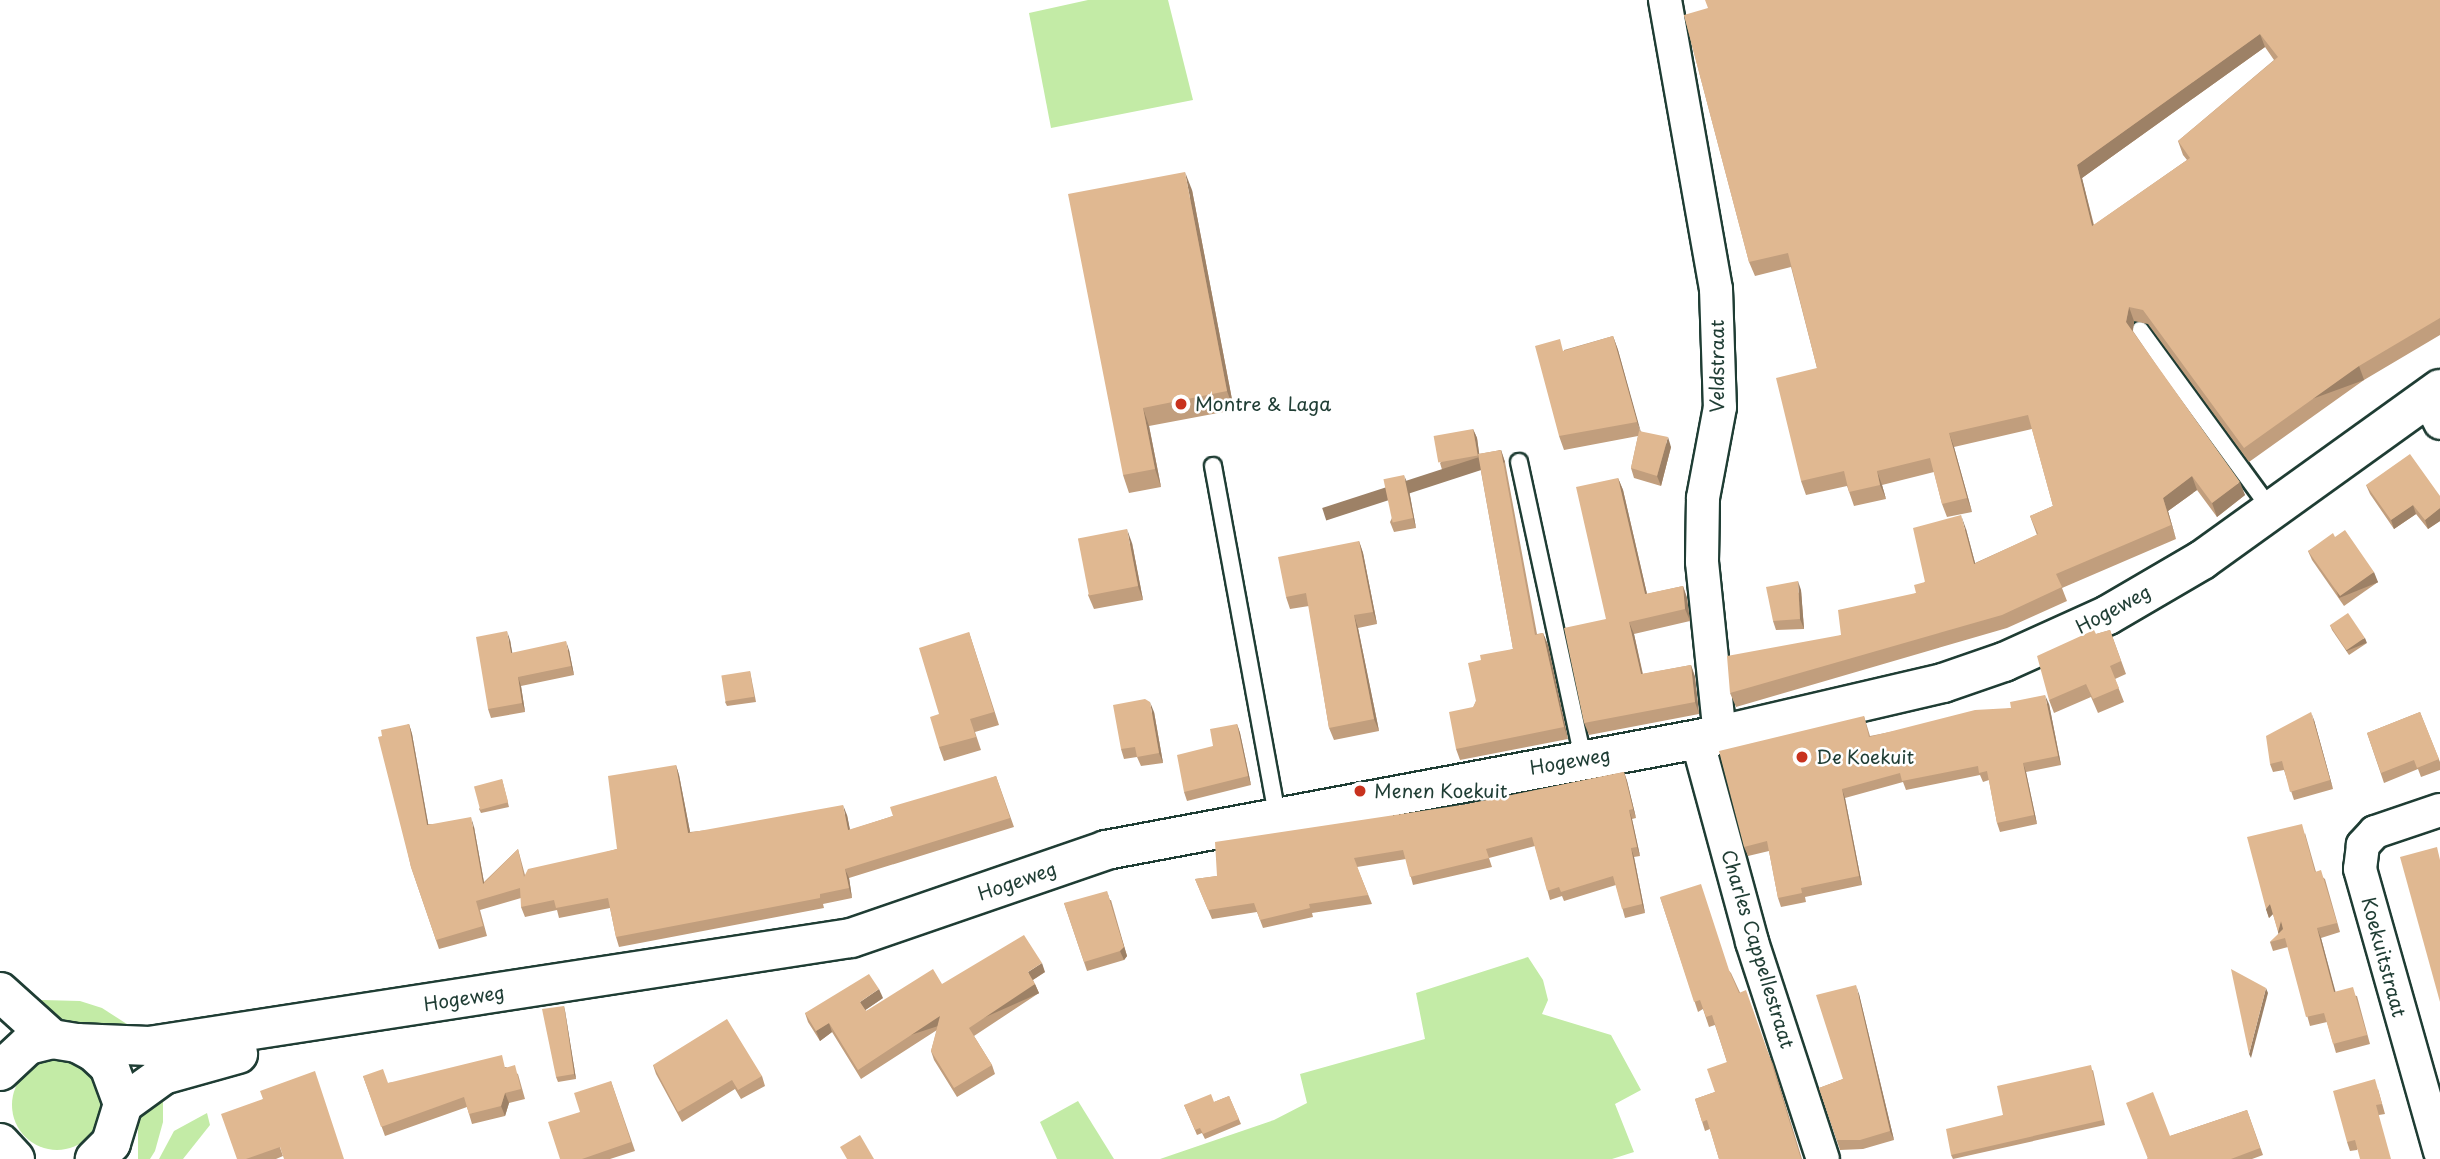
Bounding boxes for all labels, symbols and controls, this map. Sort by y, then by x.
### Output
street label: Veldstraat [1706,320,1728,412]
place label: Montre & Laga [1195,393,1332,415]
marker: Montre & Laga [1173,396,1189,412]
street label: Hogeweg [2071,580,2155,638]
street label: Hogeweg [1528,743,1612,779]
place label: De Koekuit [1816,746,1915,768]
marker: De Koekuit [1794,749,1810,765]
place label: Menen Koekuit [1374,780,1509,802]
marker: Menen Koekuit [1352,783,1368,799]
street label: Charles Cappellestraat [1717,846,1799,1052]
street label: Hogeweg [975,857,1059,905]
street label: Koekuitstraat [2357,894,2411,1020]
street label: Hogeweg [422,980,506,1016]

